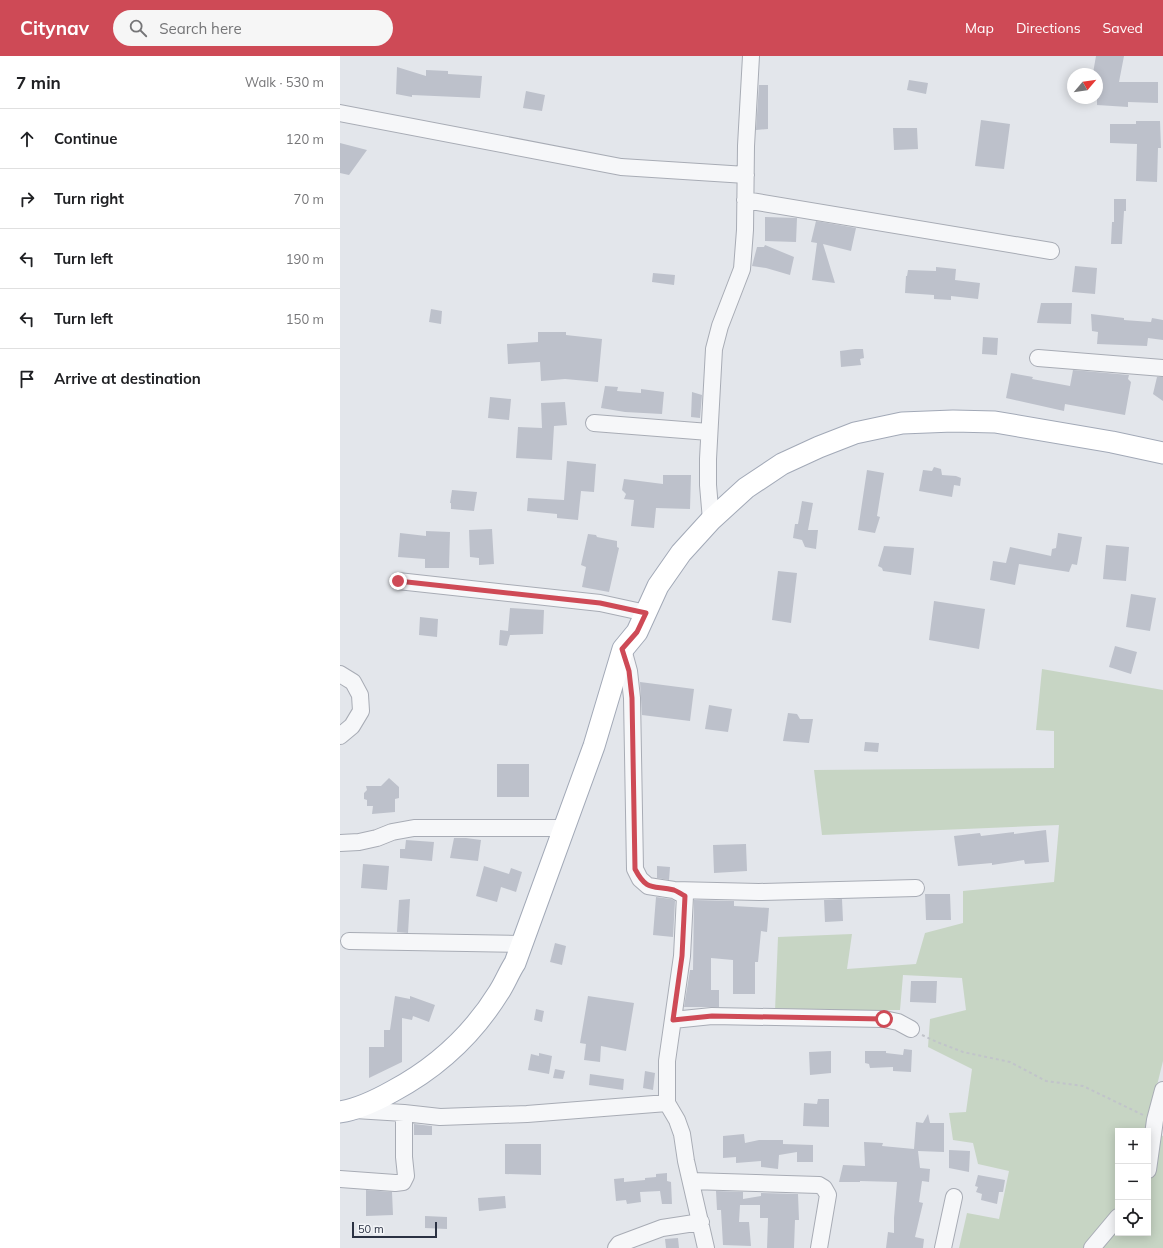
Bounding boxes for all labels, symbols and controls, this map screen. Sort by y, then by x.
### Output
search box [113,10,393,46]
text: Citynav [20,16,89,40]
icon: search [127,17,149,39]
text: Search here [159,19,242,38]
text: Map [965,19,994,37]
text: Directions [1016,19,1081,37]
text: Saved [1103,19,1143,37]
north arrow [1067,68,1103,104]
text: 7 min [16,72,61,93]
text: Walk · 530 m [245,74,324,90]
icon: ahead [16,128,38,150]
text: Continue [54,129,117,148]
text: 120 m [286,131,324,147]
icon: right [16,188,38,210]
text: Turn right [54,189,124,208]
text: 70 m [294,191,324,207]
icon: left [16,248,38,270]
text: Turn left [54,249,113,268]
text: 190 m [286,251,324,267]
icon: left [16,308,38,330]
text: Turn left [54,309,113,328]
text: 150 m [286,311,324,327]
icon: arrive [16,368,38,390]
text: Arrive at destination [54,369,201,388]
route end [389,572,407,590]
route start [875,1010,893,1028]
map controls [1115,1128,1151,1236]
button: + [1115,1128,1151,1164]
button: − [1115,1164,1151,1200]
button: locate [1115,1200,1151,1236]
scale bar [352,1220,437,1239]
text: 50 m [358,1222,384,1236]

